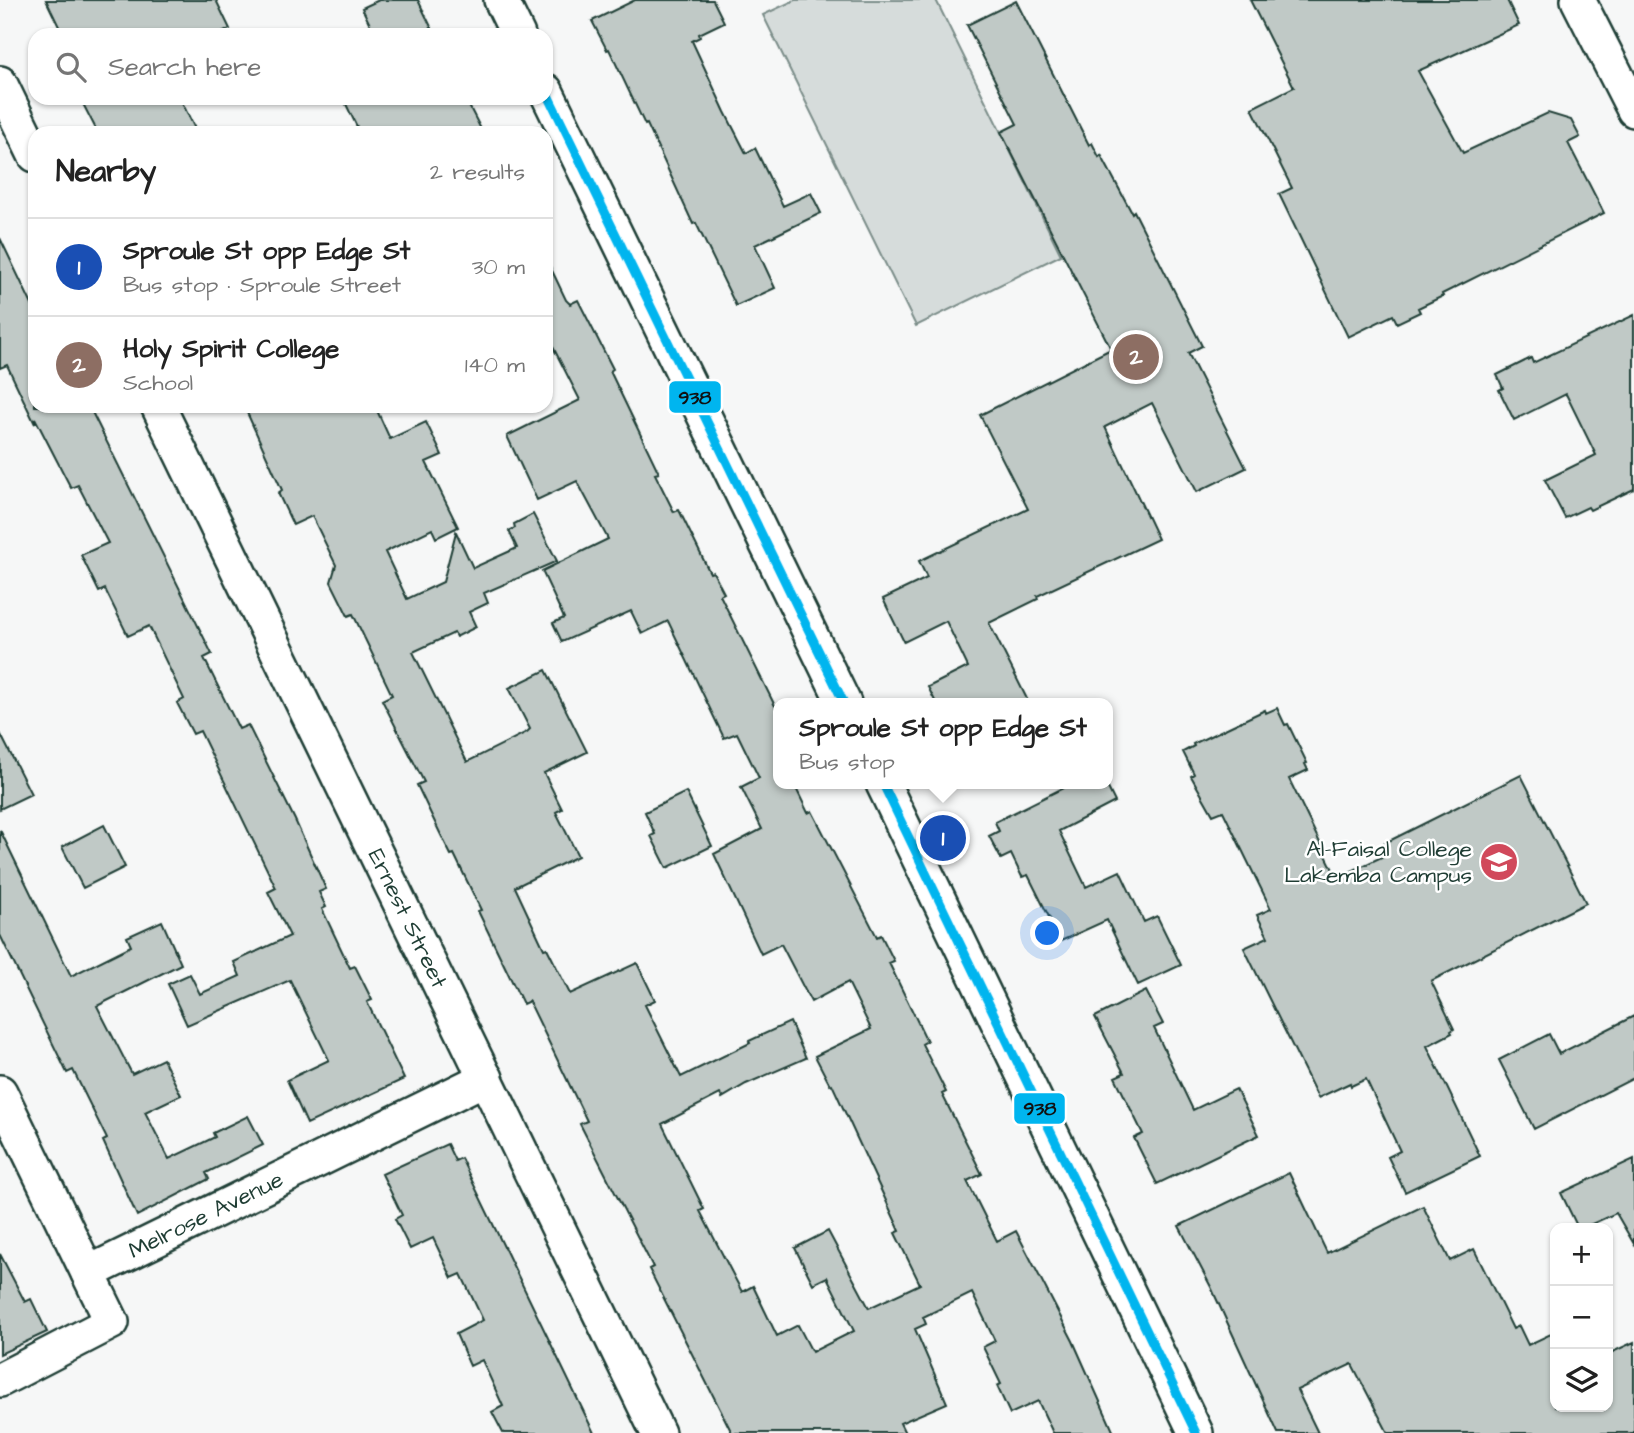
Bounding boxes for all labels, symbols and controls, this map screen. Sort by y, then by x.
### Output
search box [28,28,553,105]
icon: search [52,48,90,86]
text: Search here [108,49,261,85]
text: Nearby [56,151,156,193]
text: 2 results [430,156,525,188]
text: Sproule St opp Edge St [123,233,410,269]
text: 1 [78,251,80,283]
text: 30 m [472,251,525,283]
text: Bus stop · Sproule Street [123,269,401,301]
text: Holy Spirit College [123,331,339,367]
pin: 2 [1113,331,1159,383]
text: 2 [72,349,86,381]
text: 140 m [465,349,525,381]
text: School [123,367,193,399]
line badge: 938 [668,380,722,414]
text: 938 [679,385,712,412]
popup [773,698,1113,789]
text: Sproule St opp Edge St [799,710,1087,746]
text: Bus stop [799,746,895,778]
pin: 1 [920,812,966,864]
place label: Al-Faisal College Lakemba Campus [1284,833,1472,891]
school or university icon: Al-Faisal College Lakemba Campus [1478,841,1520,883]
street label: Ernest Street [360,843,455,994]
your location [1030,916,1064,950]
line badge: 938 [1013,1092,1066,1125]
text: 938 [1024,1096,1057,1123]
street label: Melrose Avenue [123,1164,289,1267]
map controls [1550,1223,1613,1412]
button: + [1550,1223,1613,1286]
button: − [1550,1286,1613,1349]
button: layers [1550,1349,1613,1412]

